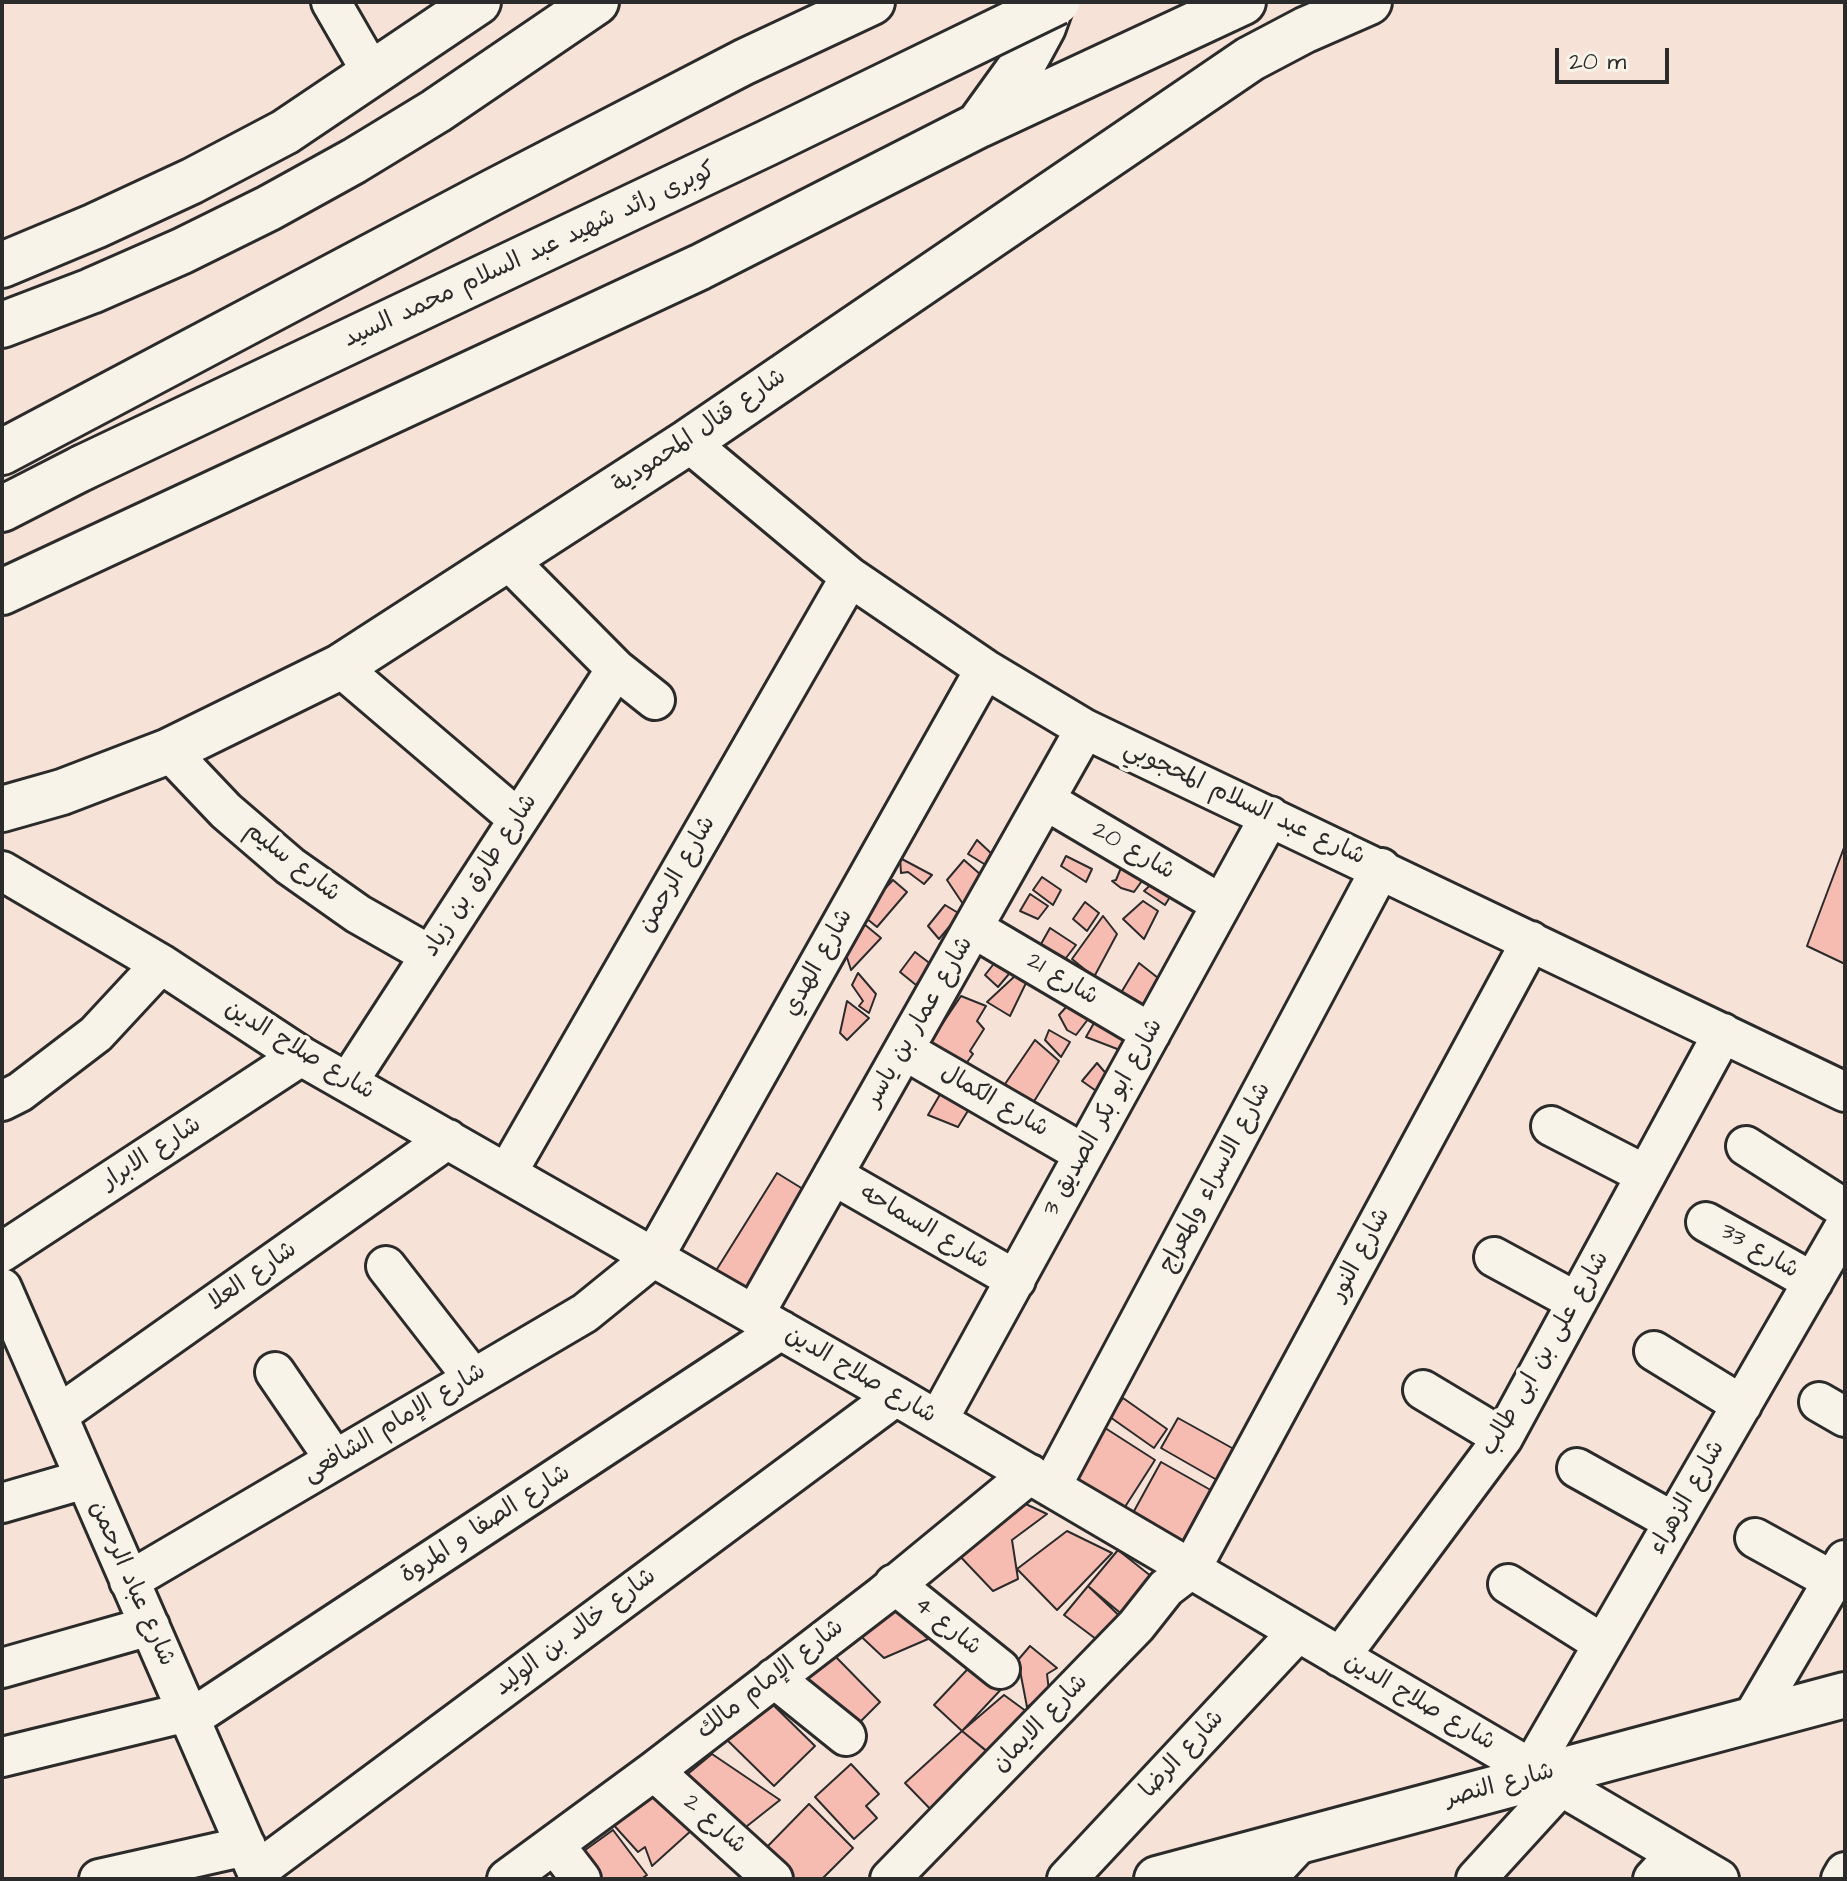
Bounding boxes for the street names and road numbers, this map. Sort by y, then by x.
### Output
street label: كوبرى رائد شهيد عبد السلام محمد السيد [339,157,721,355]
street label: شارع قنال المحمودية [608,363,792,501]
street label: شارع عبد السلام المحجوبي [1119,735,1369,873]
street label: شارع طارق بن زياد [418,789,544,963]
street label: شارع الرحمن [633,812,723,938]
street label: شارع سليم [239,817,345,909]
street label: شارع 20 [1087,817,1179,887]
street label: شارع الهدي [778,904,860,1022]
street label: شارع عمار بن ياسر [860,932,980,1112]
street label: شارع 21 [1021,947,1103,1013]
street label: شارع صلاح الدين [219,995,379,1107]
street label: شارع ابو بكر الصديق 3 [1038,1014,1170,1222]
street label: شارع الكمال [935,1060,1053,1144]
street label: شارع الاسراء والمعراج [1154,1078,1278,1278]
street label: شارع الابرار [97,1111,207,1197]
street label: شارع السماحه [854,1179,994,1277]
street label: شارع النور [1325,1204,1397,1306]
street label: شارع 33 [1715,1218,1803,1286]
street label: شارع العلا [203,1236,303,1318]
street label: شارع على بن ابى طالب [1476,1247,1616,1461]
street label: شارع صلاح الدين [779,1321,941,1431]
street label: شارع الإمام الشافعى [299,1358,491,1490]
street label: شارع الزهراء [1644,1436,1732,1560]
street label: شارع الصفا و المروة [396,1459,576,1591]
street label: شارع عباد الرحمن [82,1497,180,1671]
street label: شارع خالد بن الوليد [489,1563,663,1703]
street label: شارع 4 [908,1591,986,1663]
street label: شارع الإمام مالك [692,1614,850,1746]
street label: شارع صلاح الدين [1338,1648,1500,1758]
street label: شارع الايمان [987,1669,1095,1779]
street label: شارع الرضا [1135,1705,1231,1805]
street label: شارع النصر [1442,1758,1558,1814]
street label: شارع 2 [676,1789,752,1861]

